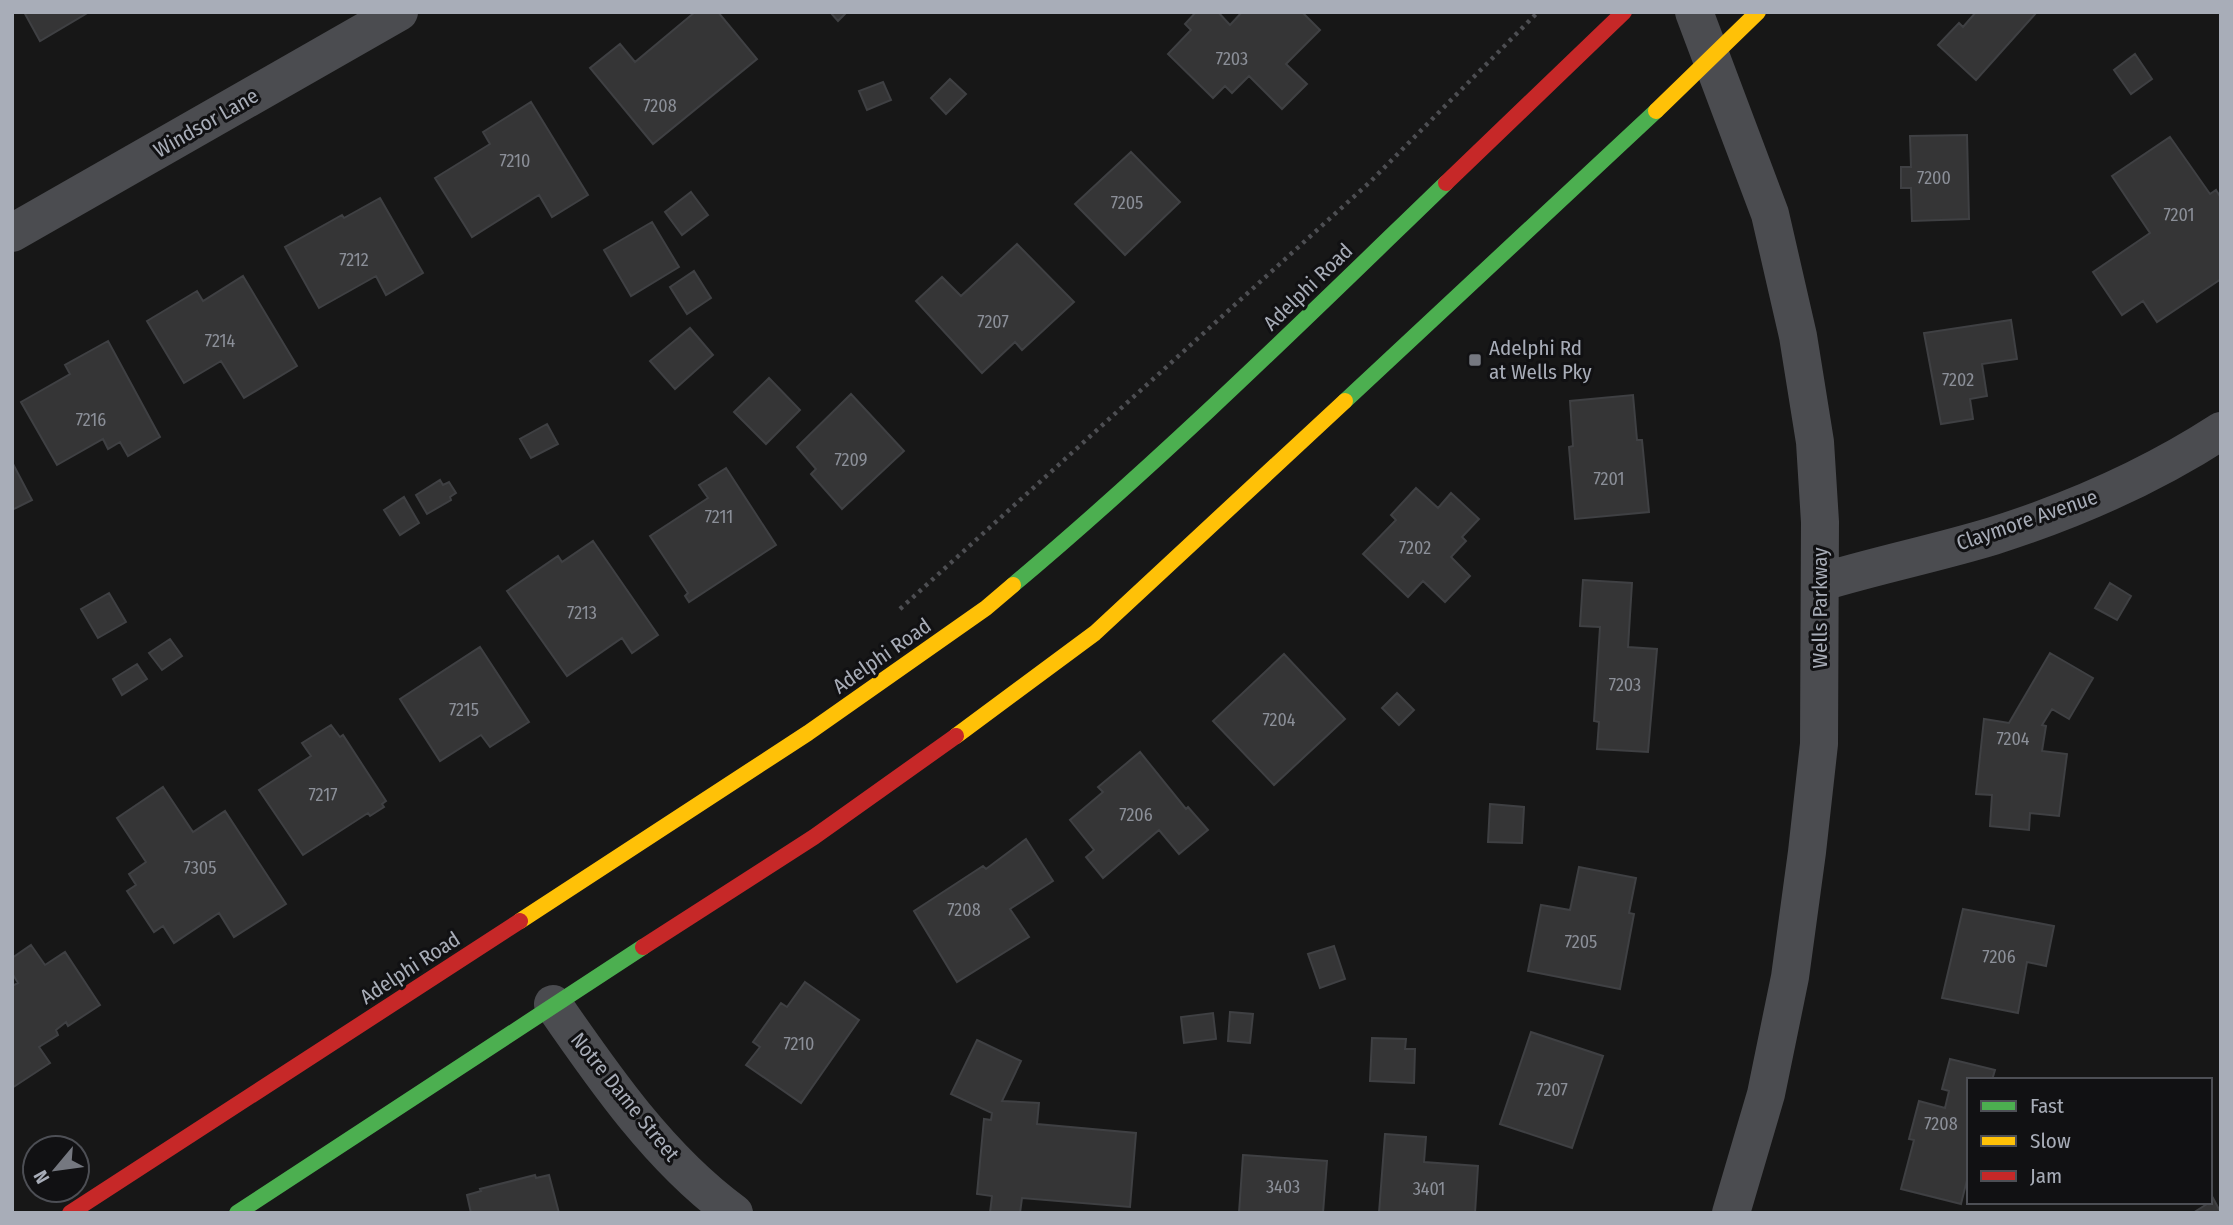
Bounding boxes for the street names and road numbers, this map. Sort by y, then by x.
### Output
street label: Windsor Lane [149,83,263,163]
street label: Adelphi Road [1258,238,1358,336]
street label: Claymore Avenue [1953,484,2101,556]
street label: Wells Parkway [1807,547,1833,669]
street label: Adelphi Road [828,613,936,699]
street label: Adelphi Road [355,926,465,1010]
street label: Notre Dame Street [565,1027,685,1167]

